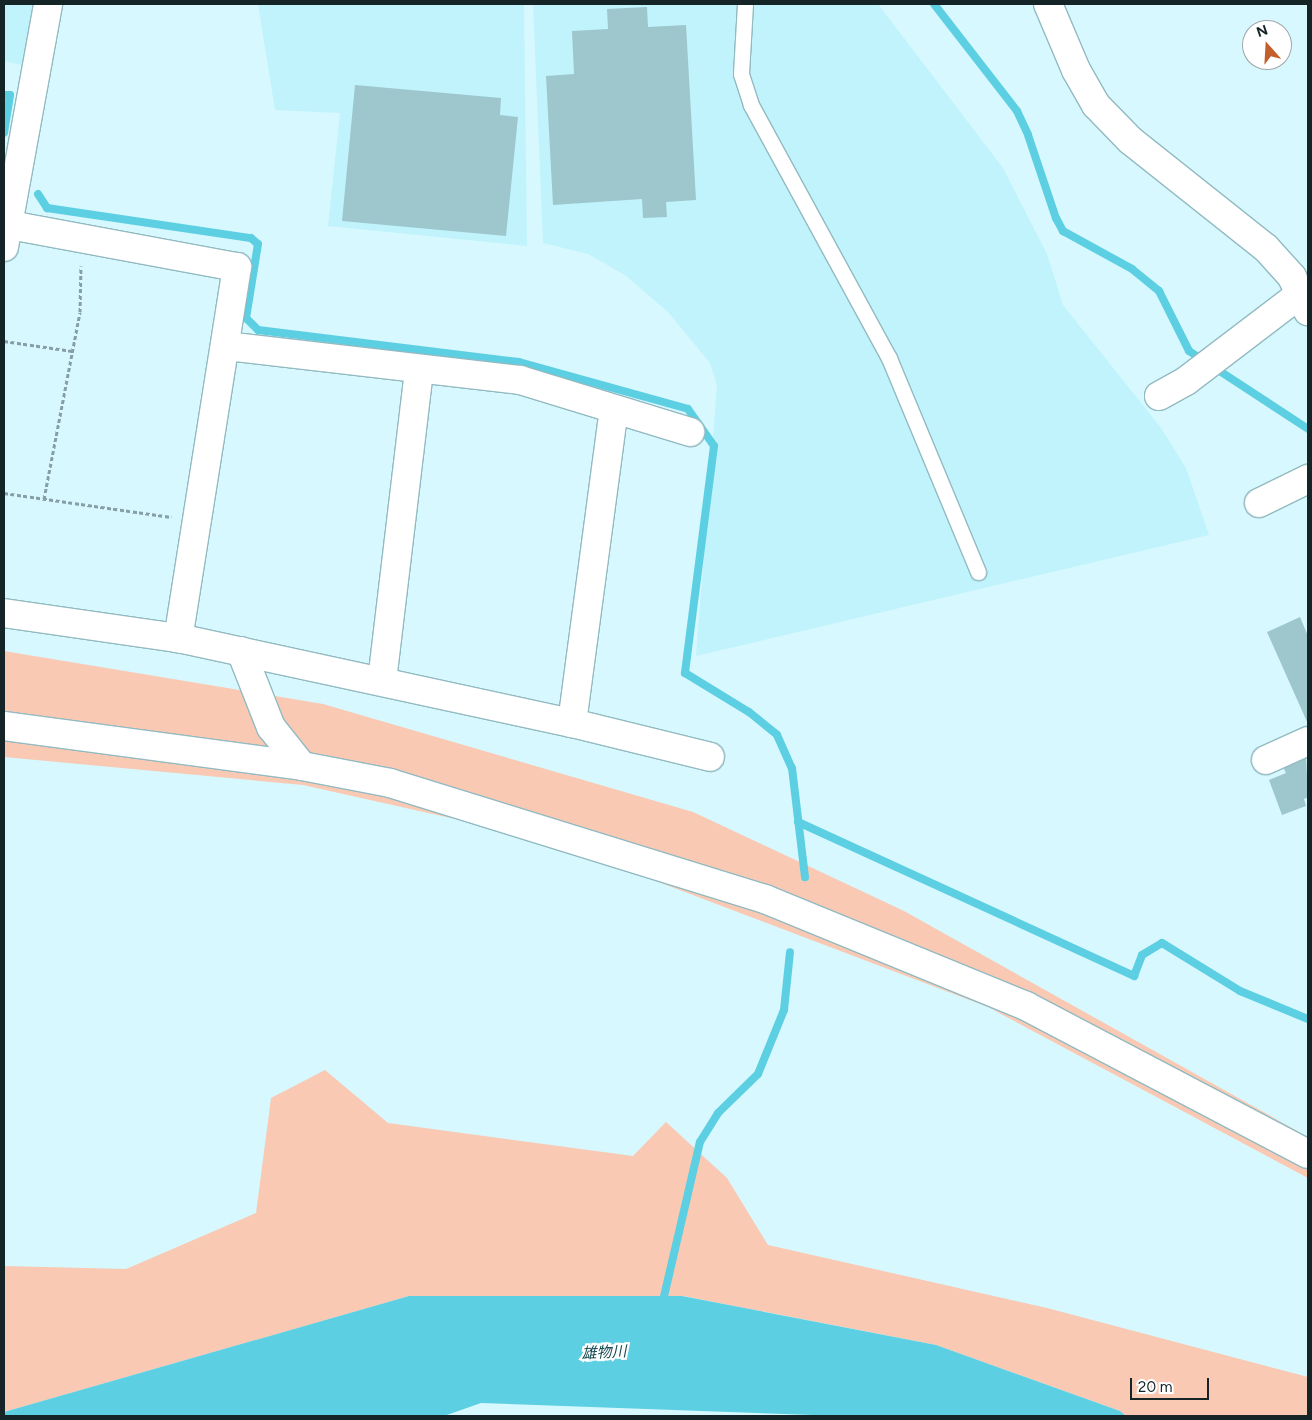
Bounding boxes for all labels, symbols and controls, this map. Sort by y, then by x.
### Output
north arrow [1242,20,1292,70]
text: N [1254,21,1270,41]
water label: 雄物川 [581,1343,627,1363]
scale bar [1132,1368,1211,1400]
text: 20 m [1138,1378,1172,1396]

